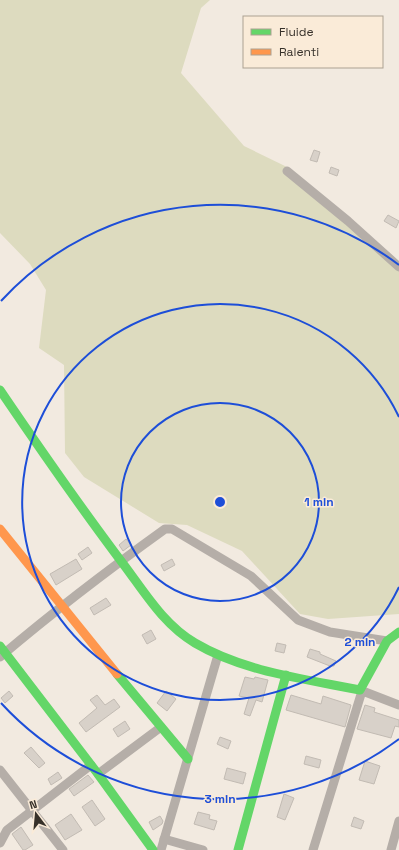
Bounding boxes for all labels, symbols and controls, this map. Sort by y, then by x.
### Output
legend [243,16,383,68]
text: Fluide [279,24,314,40]
text: Ralenti [279,44,319,60]
text: 1 min [304,494,334,510]
centre of rings [213,495,227,509]
text: 2 min [344,634,376,650]
text: 3 min [204,791,236,807]
north arrow [16,794,56,834]
text: N [28,797,39,812]

